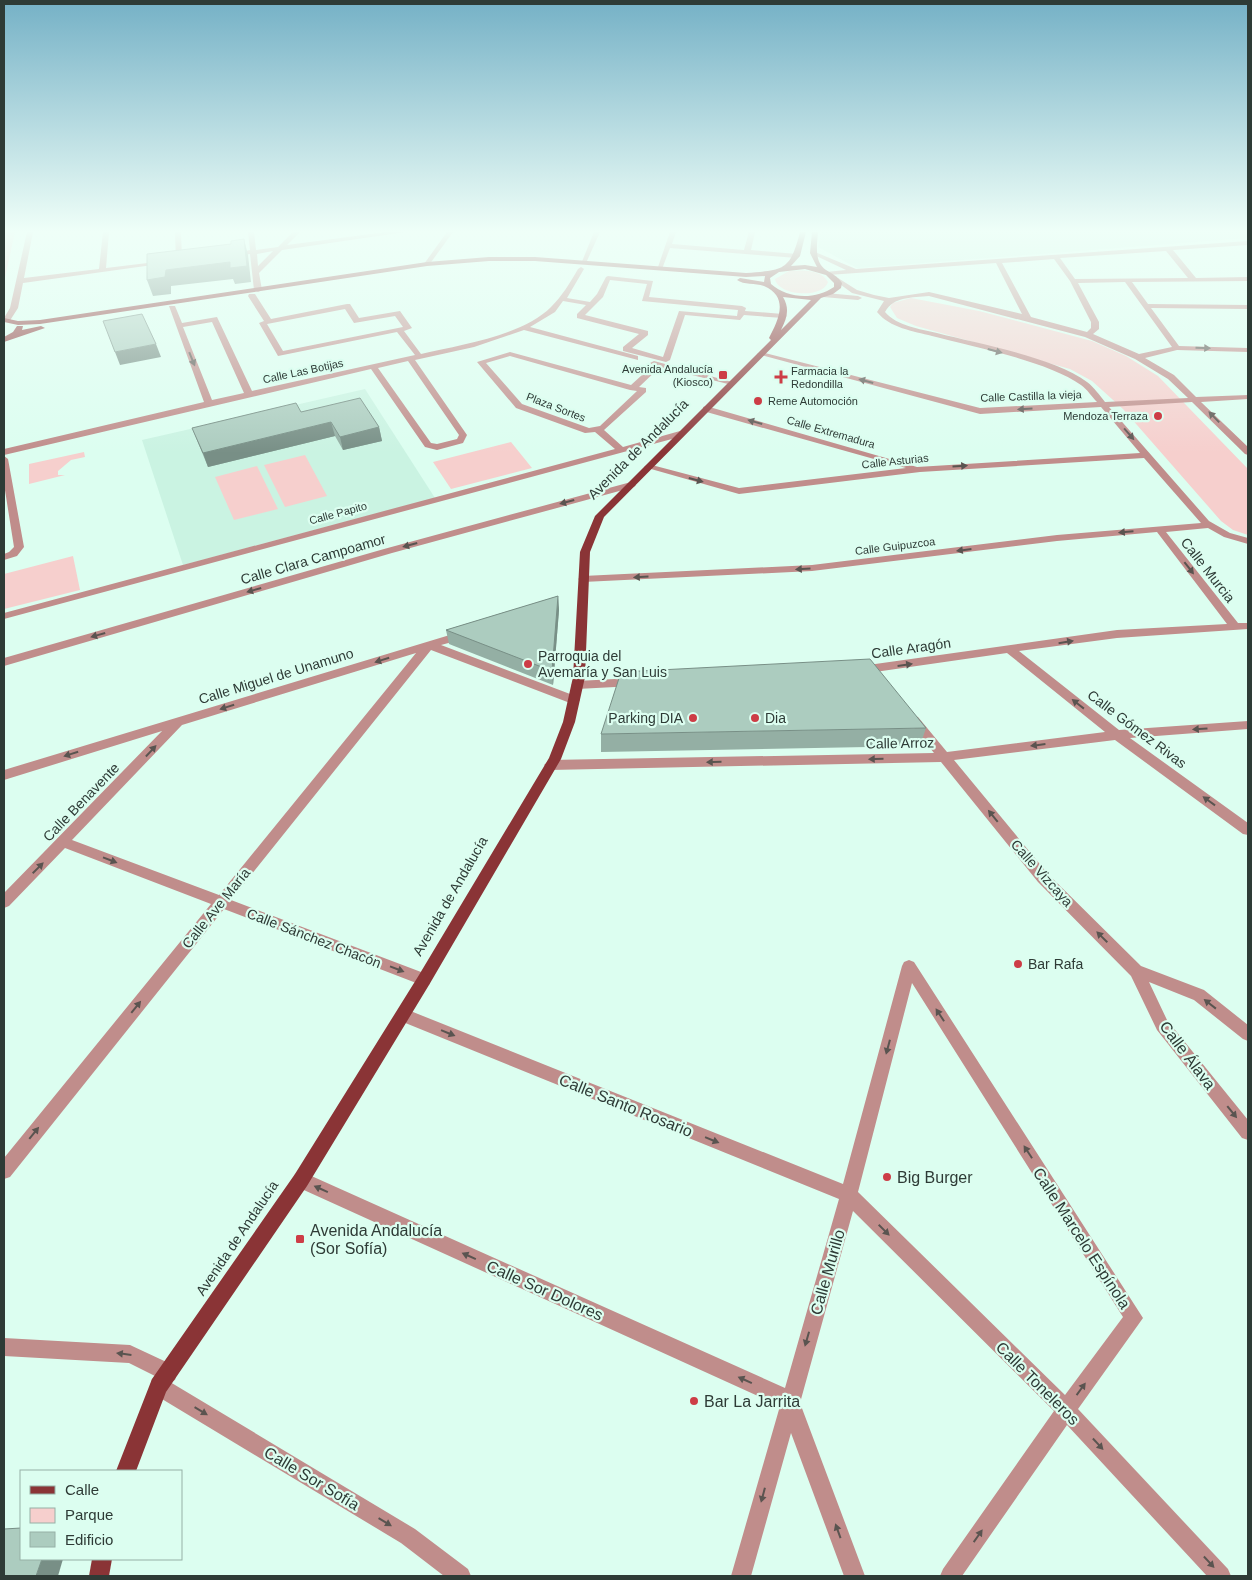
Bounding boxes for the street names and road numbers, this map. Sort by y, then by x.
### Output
street label: Calle Las Botijas [262,357,345,385]
street label: Calle Castilla la vieja [980,388,1083,404]
street label: Plaza Sortes [525,390,588,424]
street label: Avenida de Andalucía [585,395,692,502]
street label: Calle Extremadura [786,414,877,451]
street label: Calle Asturias [861,451,930,470]
street label: Calle Papito [308,500,368,526]
street label: Calle Clara Campoamor [239,531,388,587]
street label: Calle Murcia [1178,534,1238,606]
street label: Calle Guipuzcoa [854,535,937,557]
street label: Calle Aragón [870,634,952,662]
street label: Calle Miguel de Unamuno [197,645,356,707]
street label: Calle Gómez Rivas [1084,687,1190,771]
street label: Calle Arroz [866,734,934,752]
street label: Calle Benavente [40,759,123,845]
street label: Avenida de Andalucía [409,833,491,959]
street label: Calle Vizcaya [1008,836,1076,910]
street label: Calle Ave María [179,865,253,951]
street label: Calle Sánchez Chacón [245,905,383,971]
street label: Calle Álava [1156,1017,1220,1093]
street label: Calle Santo Rosario [557,1071,695,1140]
street label: Calle Marcelo Espínola [1030,1165,1134,1312]
street label: Avenida de Andalucía [193,1177,282,1299]
street label: Calle Murillo [807,1227,848,1317]
street label: Calle Sor Dolores [484,1257,606,1324]
street label: Calle Toneleros [993,1338,1083,1428]
street label: Calle Sor Sofía [261,1443,362,1513]

